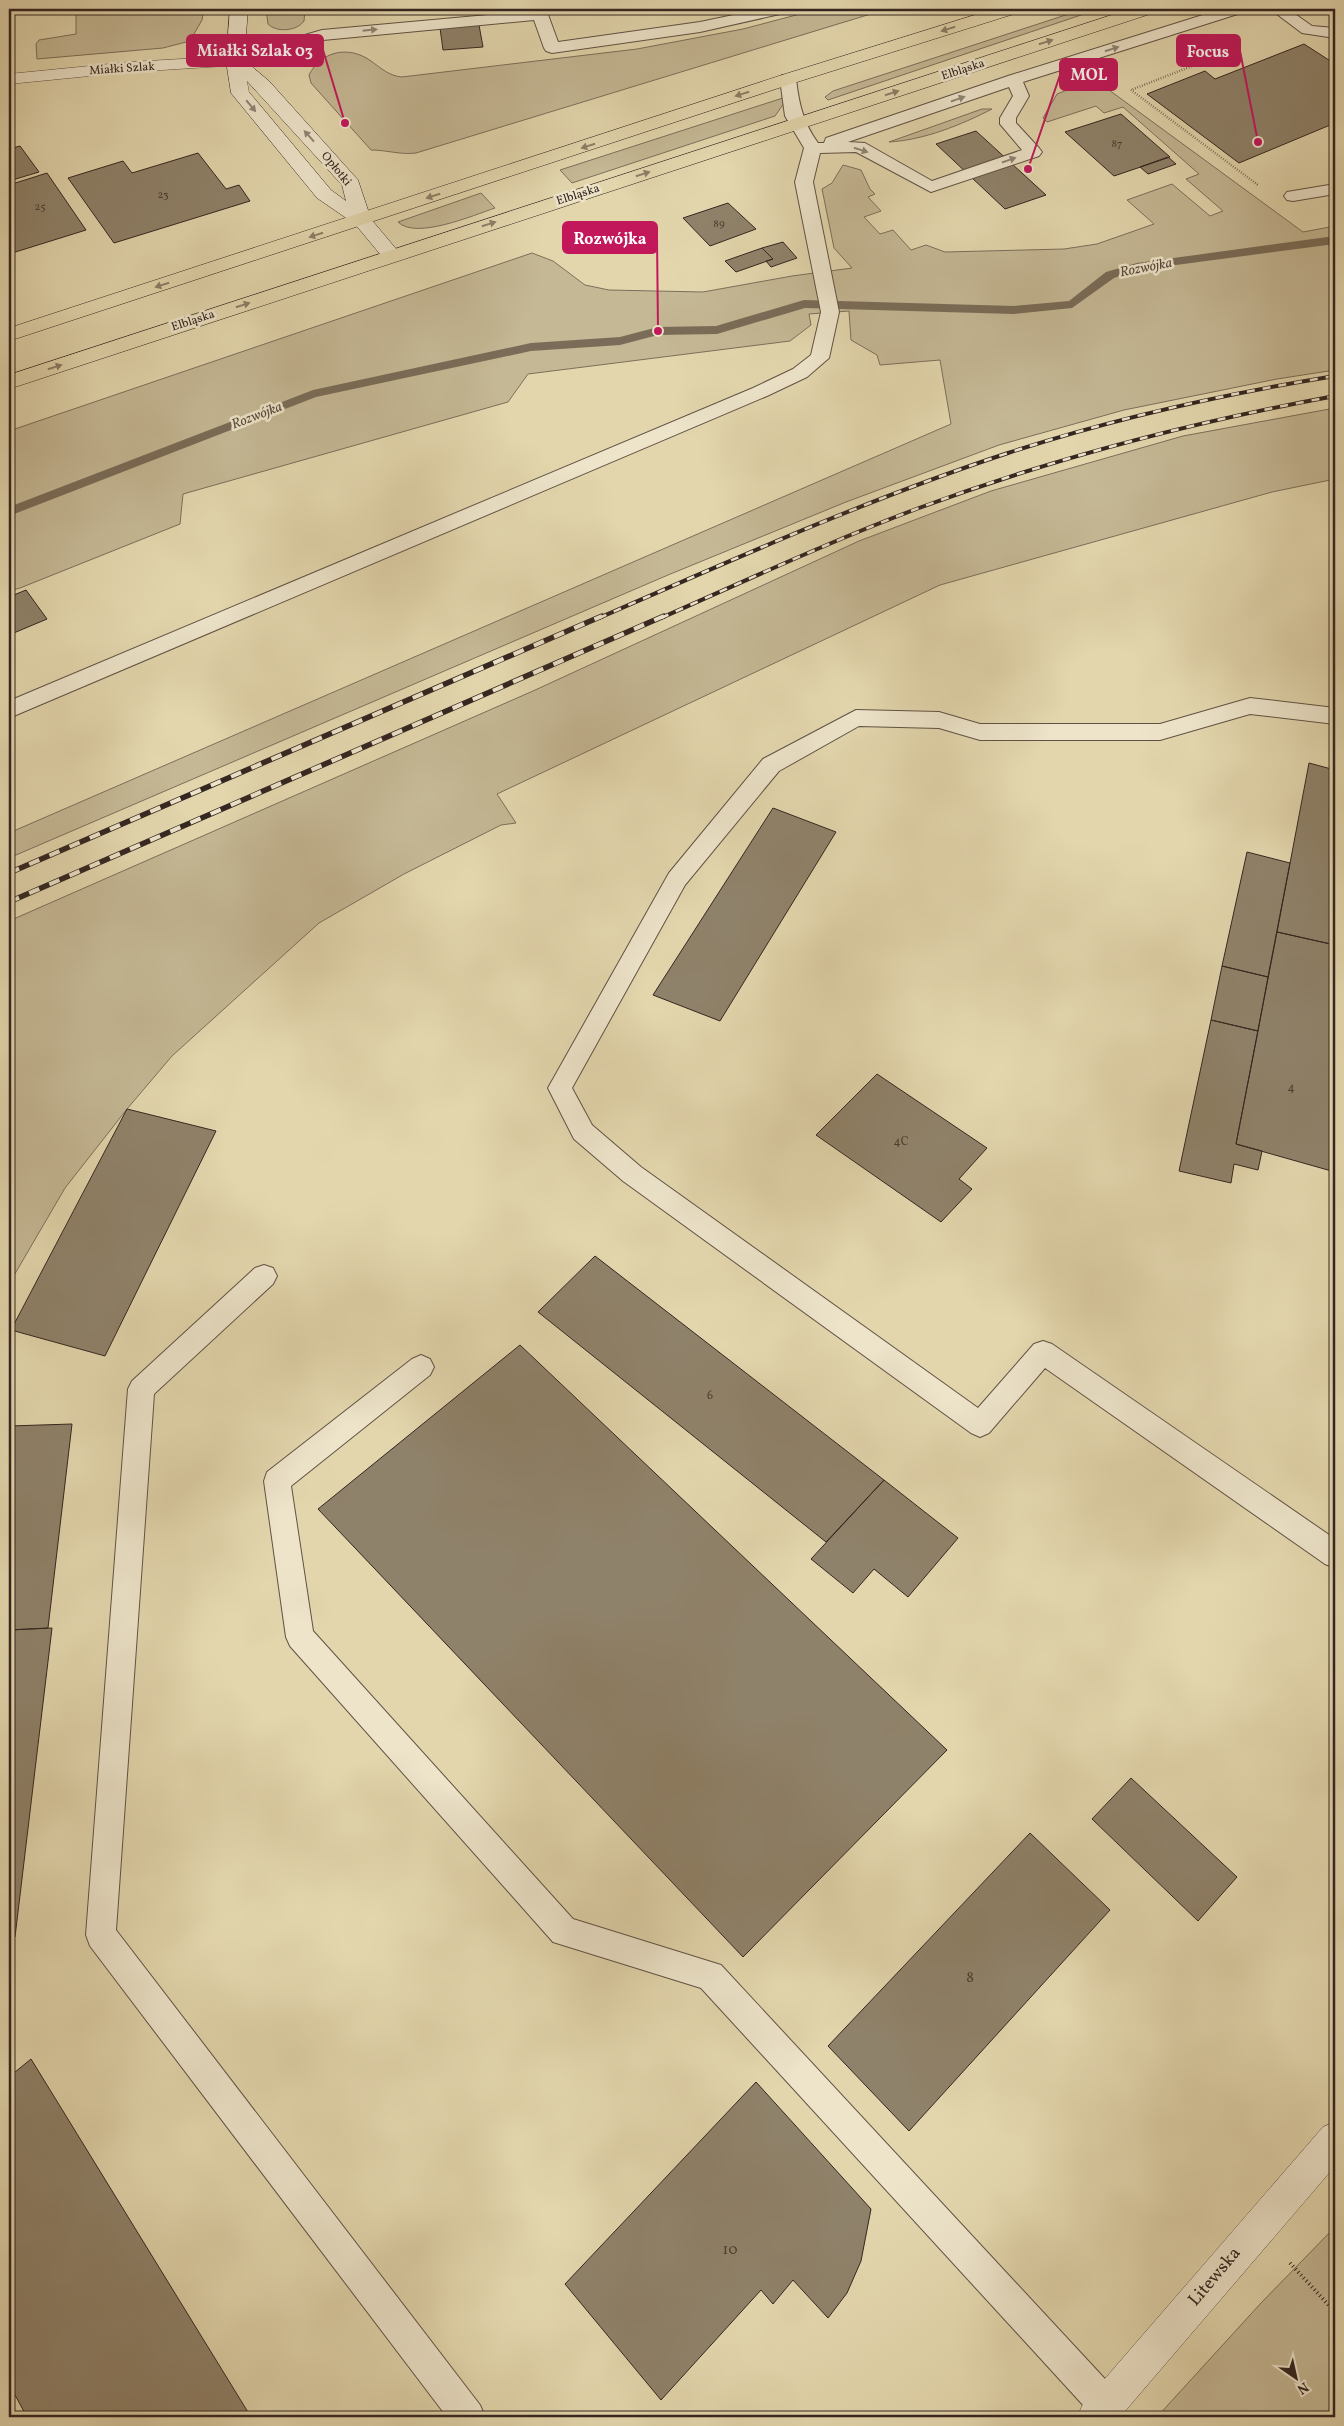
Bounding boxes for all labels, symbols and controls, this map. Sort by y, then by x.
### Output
one-way arrow [940,25,955,33]
one-way arrow [363,26,379,34]
callout: Miałki Szlak 03 [187,35,323,66]
callout: Focus [1177,35,1240,66]
one-way arrow [1039,38,1054,45]
text: Miałki Szlak 03 [197,41,313,63]
text: Focus [1187,42,1229,64]
one-way arrow [1105,45,1120,53]
street label: Elbląska [939,56,987,84]
street label: Miałki Szlak [89,59,156,79]
callout: MOL [1060,59,1117,90]
text: MOL [1071,65,1108,87]
one-way arrow [885,89,900,97]
one-way arrow [734,91,749,99]
one-way arrow [951,95,966,102]
one-way arrow [245,99,256,112]
one-way arrow [303,130,314,143]
house number: 87 [1112,137,1122,152]
one-way arrow [580,143,595,150]
one-way arrow [854,146,869,154]
street label: Opłotki [317,148,355,190]
one-way arrow [1002,156,1017,164]
one-way arrow [636,170,651,177]
street label: Elbląska [554,181,602,209]
house number: 23 [157,188,169,203]
one-way arrow [425,193,440,201]
house number: 25 [34,200,46,215]
house number: 89 [713,217,725,232]
one-way arrow [481,220,496,228]
callout: Rozwójka [563,222,657,253]
text: Rozwójka [573,229,647,251]
one-way arrow [308,231,323,239]
water label: Rozwójka [1118,254,1174,282]
one-way arrow [154,282,169,290]
one-way arrow [235,301,250,308]
street label: Elbląska [169,307,217,335]
one-way arrow [48,362,63,370]
water label: Rozwójka [229,398,285,434]
house number: 4 [1287,1080,1295,1096]
house number: 4C [893,1134,909,1150]
house number: 6 [707,1388,713,1404]
house number: 8 [966,1968,974,1989]
house number: 10 [723,2240,737,2261]
street label: Litewska [1183,2242,1247,2312]
north arrow [1272,2354,1322,2404]
text: N [1293,2377,1312,2398]

